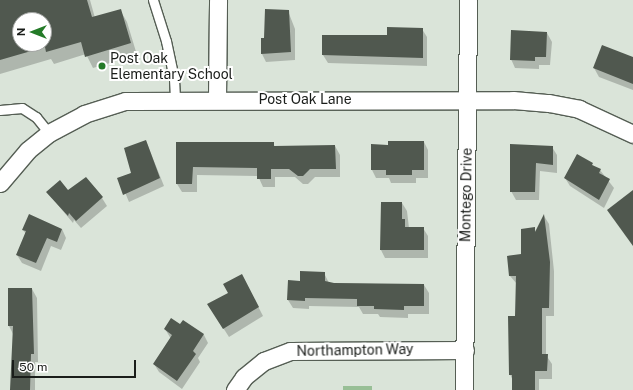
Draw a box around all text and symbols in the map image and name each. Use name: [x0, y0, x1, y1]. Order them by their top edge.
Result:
north arrow: [12, 12, 52, 52]
text: N: [15, 28, 27, 36]
place label: Post Oak Elementary School: [110, 50, 233, 82]
marker: Post Oak Elementary School: [97, 61, 107, 71]
street label: Post Oak Lane: [258, 91, 352, 107]
street label: Montego Drive: [457, 148, 475, 242]
street label: Northampton Way: [296, 341, 414, 359]
scale bar: [14, 352, 138, 378]
text: 50 m: [19, 360, 47, 374]

